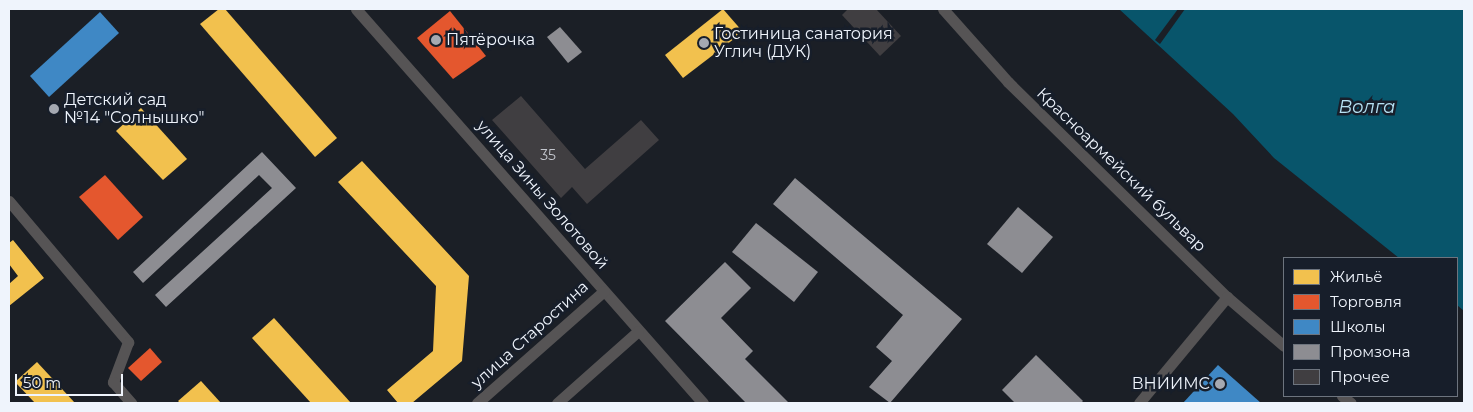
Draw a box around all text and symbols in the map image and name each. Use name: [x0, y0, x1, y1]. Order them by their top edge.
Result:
place label: Гостиница санатория Углич (ДУК): [714, 24, 893, 62]
place label: Пятёрочка: [446, 30, 535, 50]
marker: Пятёрочка: [430, 34, 442, 46]
marker: Гостиница санатория Углич (ДУК): [698, 37, 710, 49]
street label: Красноармейский бульвар: [1032, 84, 1210, 256]
place label: Детский сад №14 "Солнышко": [64, 90, 204, 128]
water label: Волга: [1339, 96, 1395, 118]
marker: Детский сад №14 "Солнышко": [48, 103, 60, 115]
street label: улица Зины Золотовой: [472, 117, 612, 273]
house number: 35: [540, 147, 556, 163]
legend: [1283, 257, 1458, 397]
text: Жильё: [1330, 267, 1383, 286]
street label: улица Старостина: [467, 277, 593, 393]
text: Торговля: [1330, 292, 1402, 311]
text: Школы: [1330, 317, 1386, 336]
text: Промзона: [1330, 342, 1410, 361]
scale bar: [18, 364, 125, 396]
text: Прочее: [1330, 367, 1390, 386]
text: 50 m: [23, 373, 61, 392]
place label: ВНИИМС: [1132, 374, 1210, 394]
marker: ВНИИМС: [1214, 378, 1226, 390]

